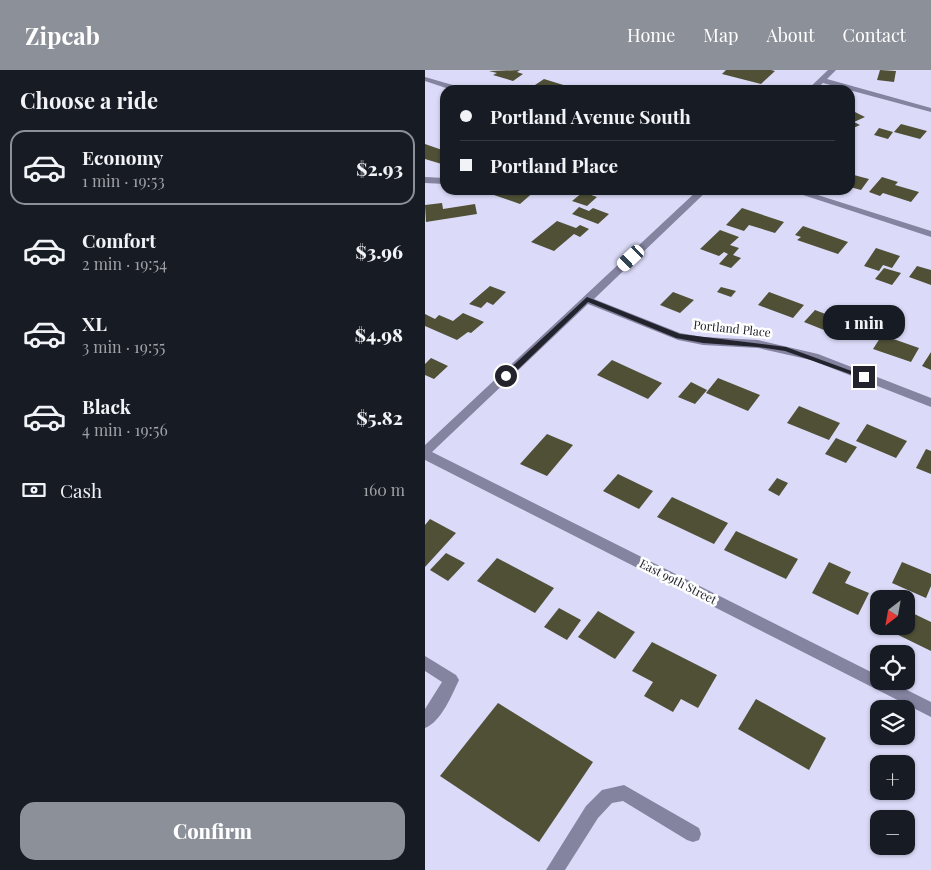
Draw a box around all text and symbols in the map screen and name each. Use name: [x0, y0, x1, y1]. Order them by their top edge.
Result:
text: Zipcab: [25, 19, 100, 51]
text: Home: [627, 23, 675, 47]
text: Map: [703, 23, 738, 47]
text: About: [766, 23, 815, 47]
text: Contact: [843, 23, 906, 47]
text: Choose a ride: [20, 85, 158, 115]
text: Portland Avenue South: [490, 103, 691, 129]
text: Economy: [82, 144, 163, 170]
icon: car: [22, 145, 67, 190]
text: Portland Place: [490, 152, 618, 178]
text: $2.93: [356, 155, 403, 181]
text: 1 min · 19:53: [82, 170, 165, 191]
text: Comfort: [82, 227, 156, 253]
icon: car: [22, 228, 67, 273]
text: $3.96: [356, 238, 403, 264]
car: [614, 242, 647, 274]
text: 2 min · 19:54: [82, 253, 167, 274]
callout: 1 min: [823, 304, 905, 340]
text: XL: [82, 310, 107, 336]
icon: car: [22, 311, 67, 356]
text: 1 min: [844, 312, 884, 333]
street label: Portland Place: [693, 316, 772, 340]
text: $4.98: [355, 321, 403, 347]
text: 3 min · 19:55: [82, 336, 165, 357]
route start: [495, 365, 517, 387]
route end: [853, 366, 875, 388]
text: Black: [82, 393, 131, 419]
icon: car: [22, 394, 67, 439]
text: $5.82: [356, 404, 403, 430]
text: 4 min · 19:56: [82, 419, 168, 440]
icon: cash: [20, 476, 48, 504]
text: Cash: [60, 477, 102, 503]
text: 160 m: [363, 479, 405, 500]
street label: East 99th Street: [637, 555, 720, 608]
north arrow: [870, 590, 915, 635]
map controls: [870, 590, 915, 855]
button: locate: [870, 645, 915, 690]
button: layers: [870, 700, 915, 745]
button: +: [870, 755, 915, 800]
button: Confirm: [20, 802, 405, 860]
button: −: [870, 810, 915, 855]

